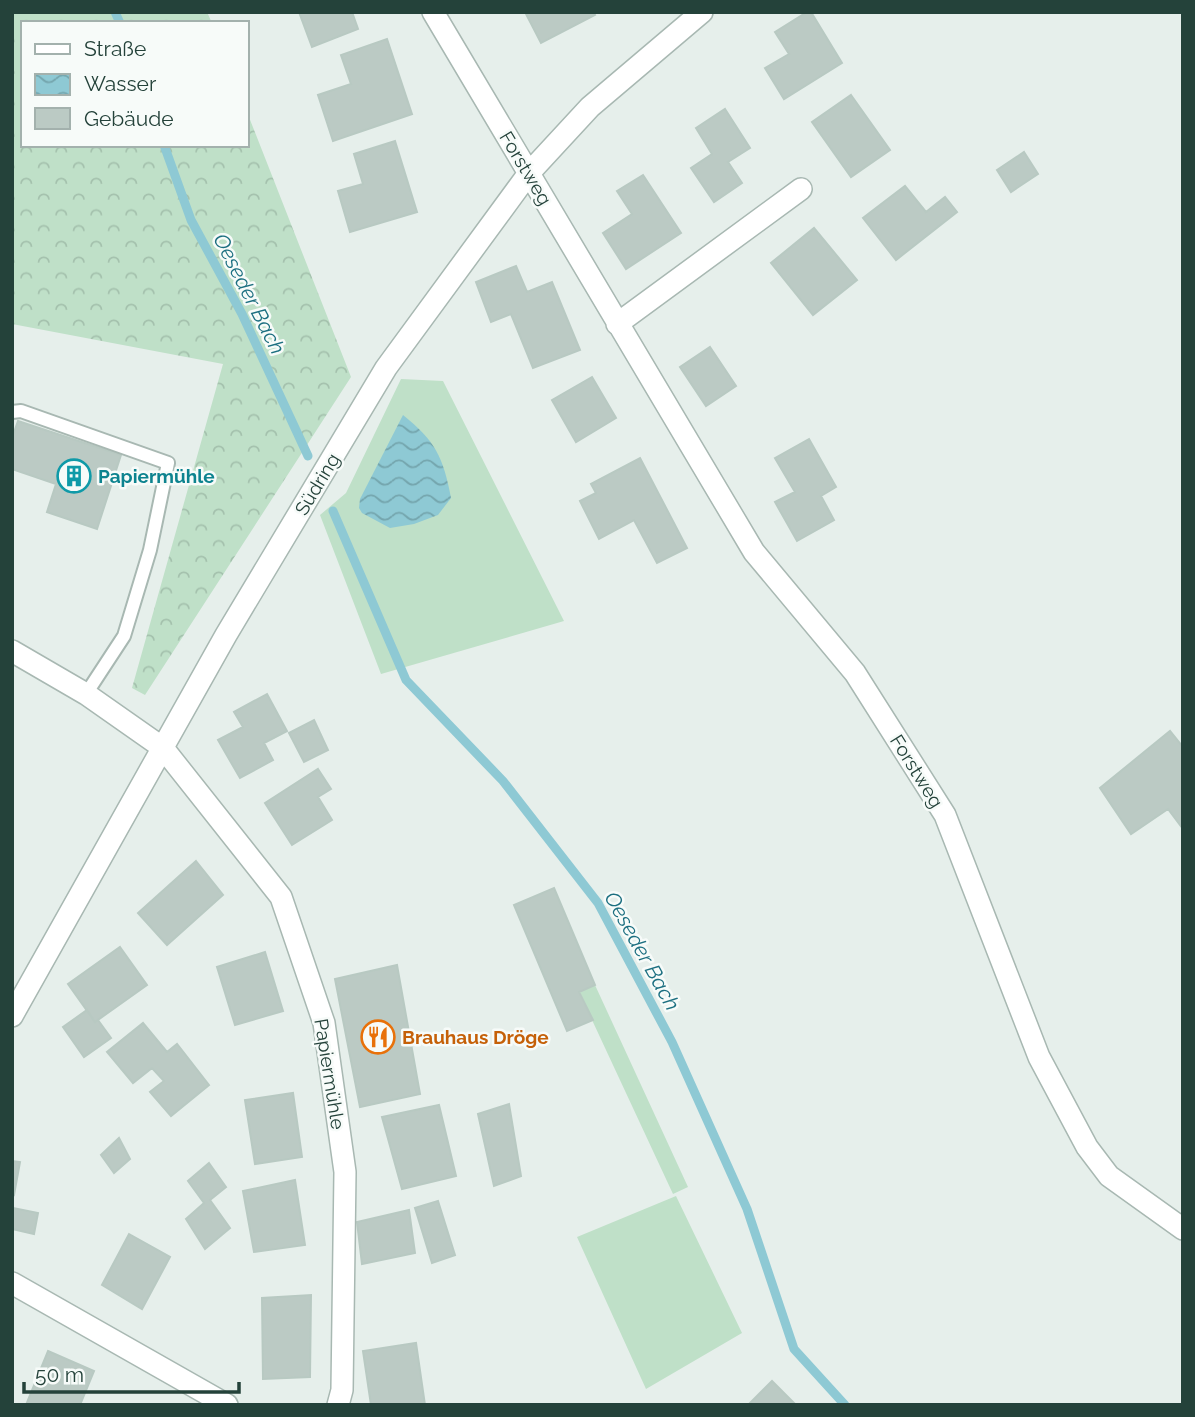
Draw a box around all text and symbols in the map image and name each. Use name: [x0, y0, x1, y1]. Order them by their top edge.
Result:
legend: [21, 21, 248, 147]
text: Straße: [84, 36, 146, 61]
text: Wasser: [84, 71, 157, 96]
text: Gebäude: [84, 106, 174, 131]
street label: Forstweg: [495, 127, 557, 209]
water label: Oeseder Bach: [208, 229, 291, 358]
street label: Südring: [290, 449, 344, 519]
building icon: Papiermühle: [55, 457, 93, 495]
place label: Papiermühle: [98, 465, 215, 487]
street label: Forstweg: [886, 730, 948, 812]
water label: Oeseder Bach: [599, 887, 685, 1015]
street label: Papiermühle: [310, 1017, 350, 1131]
restaurant icon: Brauhaus Dröge: [359, 1018, 397, 1056]
place label: Brauhaus Dröge: [402, 1026, 549, 1048]
scale bar: [24, 1350, 240, 1394]
text: 50 m: [35, 1362, 84, 1387]

